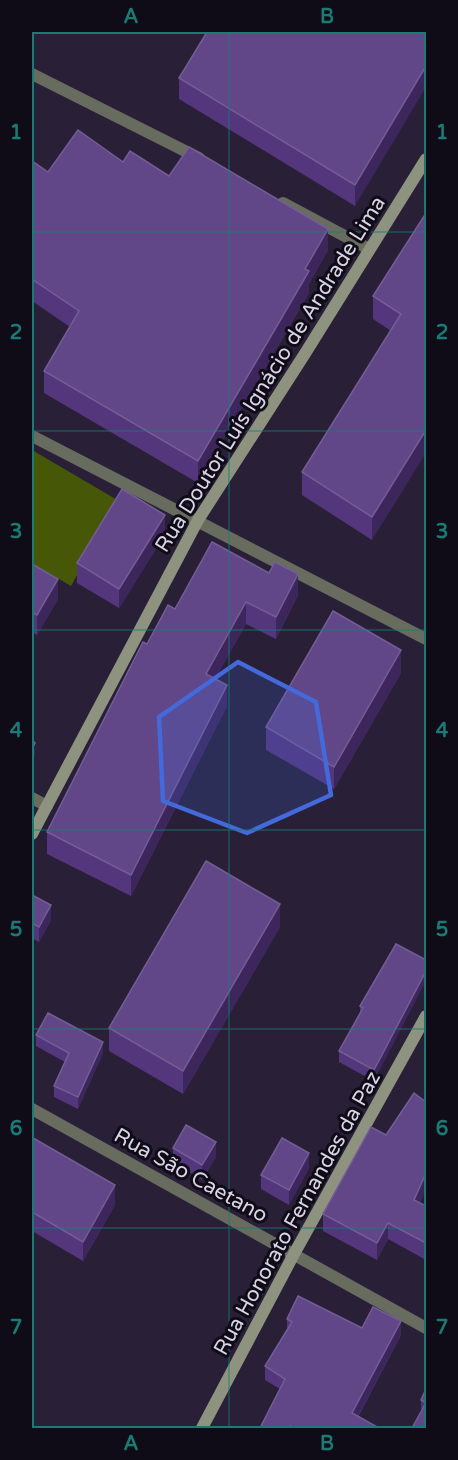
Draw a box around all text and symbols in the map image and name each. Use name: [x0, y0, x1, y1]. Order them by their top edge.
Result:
text: A: [124, 5, 139, 29]
text: B: [320, 5, 334, 29]
text: 1: [10, 121, 22, 145]
text: 1: [436, 121, 448, 145]
street label: Rua Doutor Luís Ignácio de Andrade Lima: [150, 192, 391, 557]
text: 2: [10, 321, 22, 345]
text: 2: [436, 321, 448, 345]
text: 3: [10, 520, 22, 544]
text: 3: [436, 520, 448, 544]
text: 4: [10, 719, 23, 743]
text: 4: [436, 719, 449, 743]
text: 5: [10, 918, 22, 942]
text: 5: [436, 918, 448, 942]
street label: Rua Honorato Fernandes da Paz: [209, 1067, 386, 1360]
text: 6: [10, 1117, 22, 1141]
text: 6: [436, 1117, 448, 1141]
street label: Rua São Caetano: [110, 1123, 272, 1228]
text: 7: [10, 1316, 22, 1340]
text: 7: [436, 1316, 448, 1340]
text: A: [124, 1432, 139, 1456]
text: B: [320, 1432, 334, 1456]

